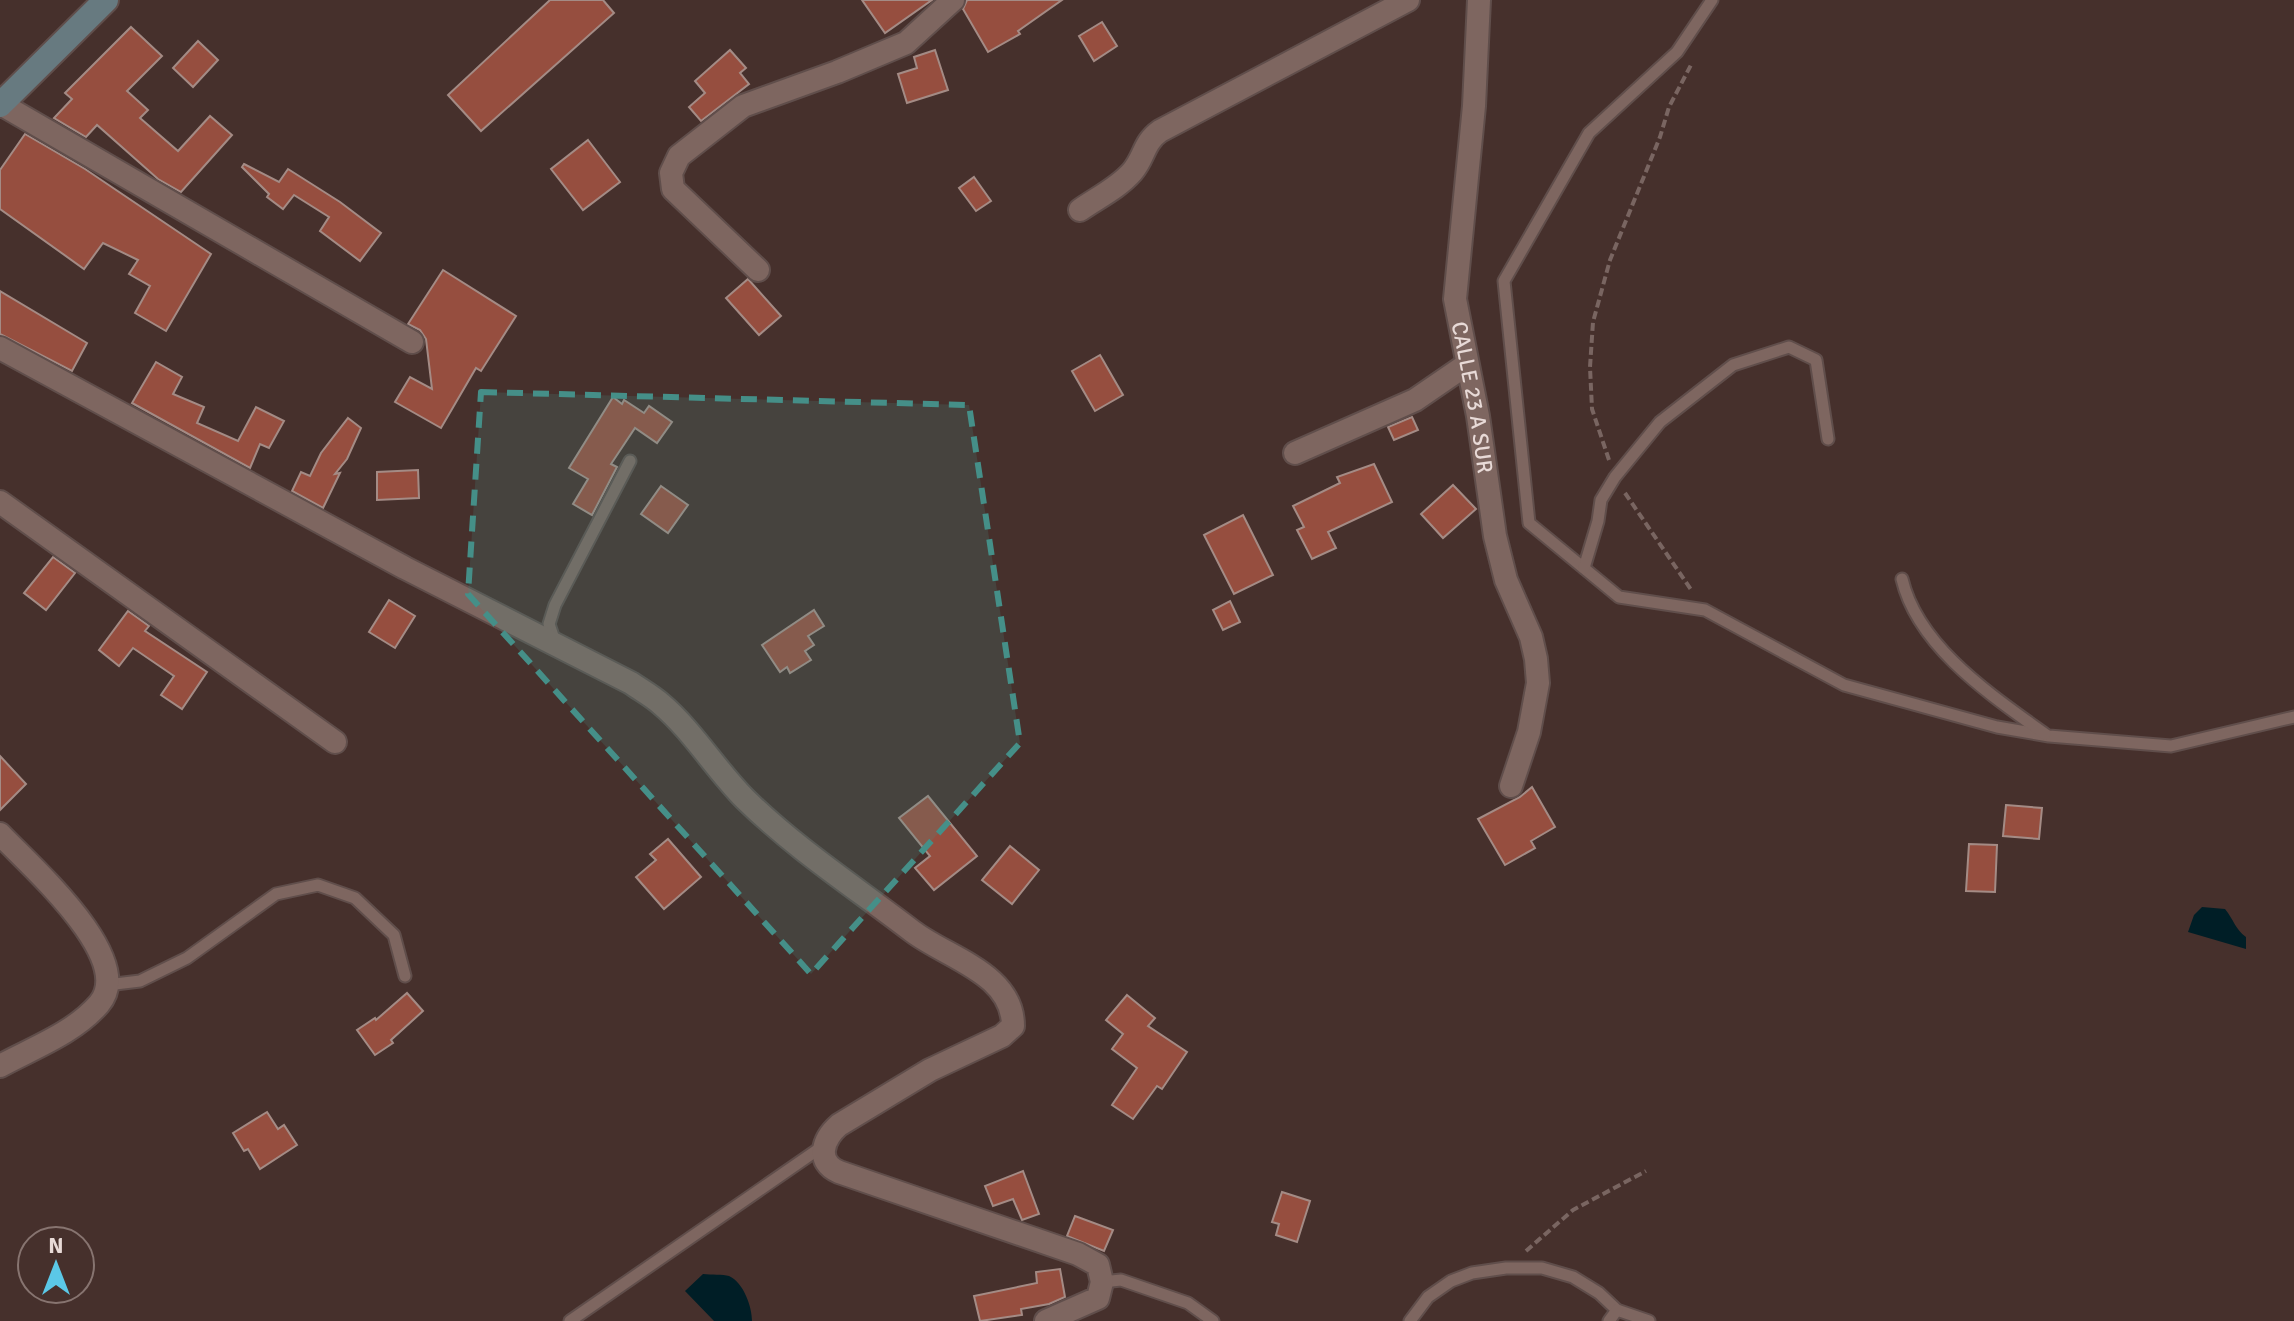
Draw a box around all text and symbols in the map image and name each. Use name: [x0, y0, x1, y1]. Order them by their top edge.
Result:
street label: CALLE 23 A SUR: [1446, 319, 1499, 475]
north arrow: [16, 1225, 96, 1305]
text: N: [48, 1232, 64, 1259]

